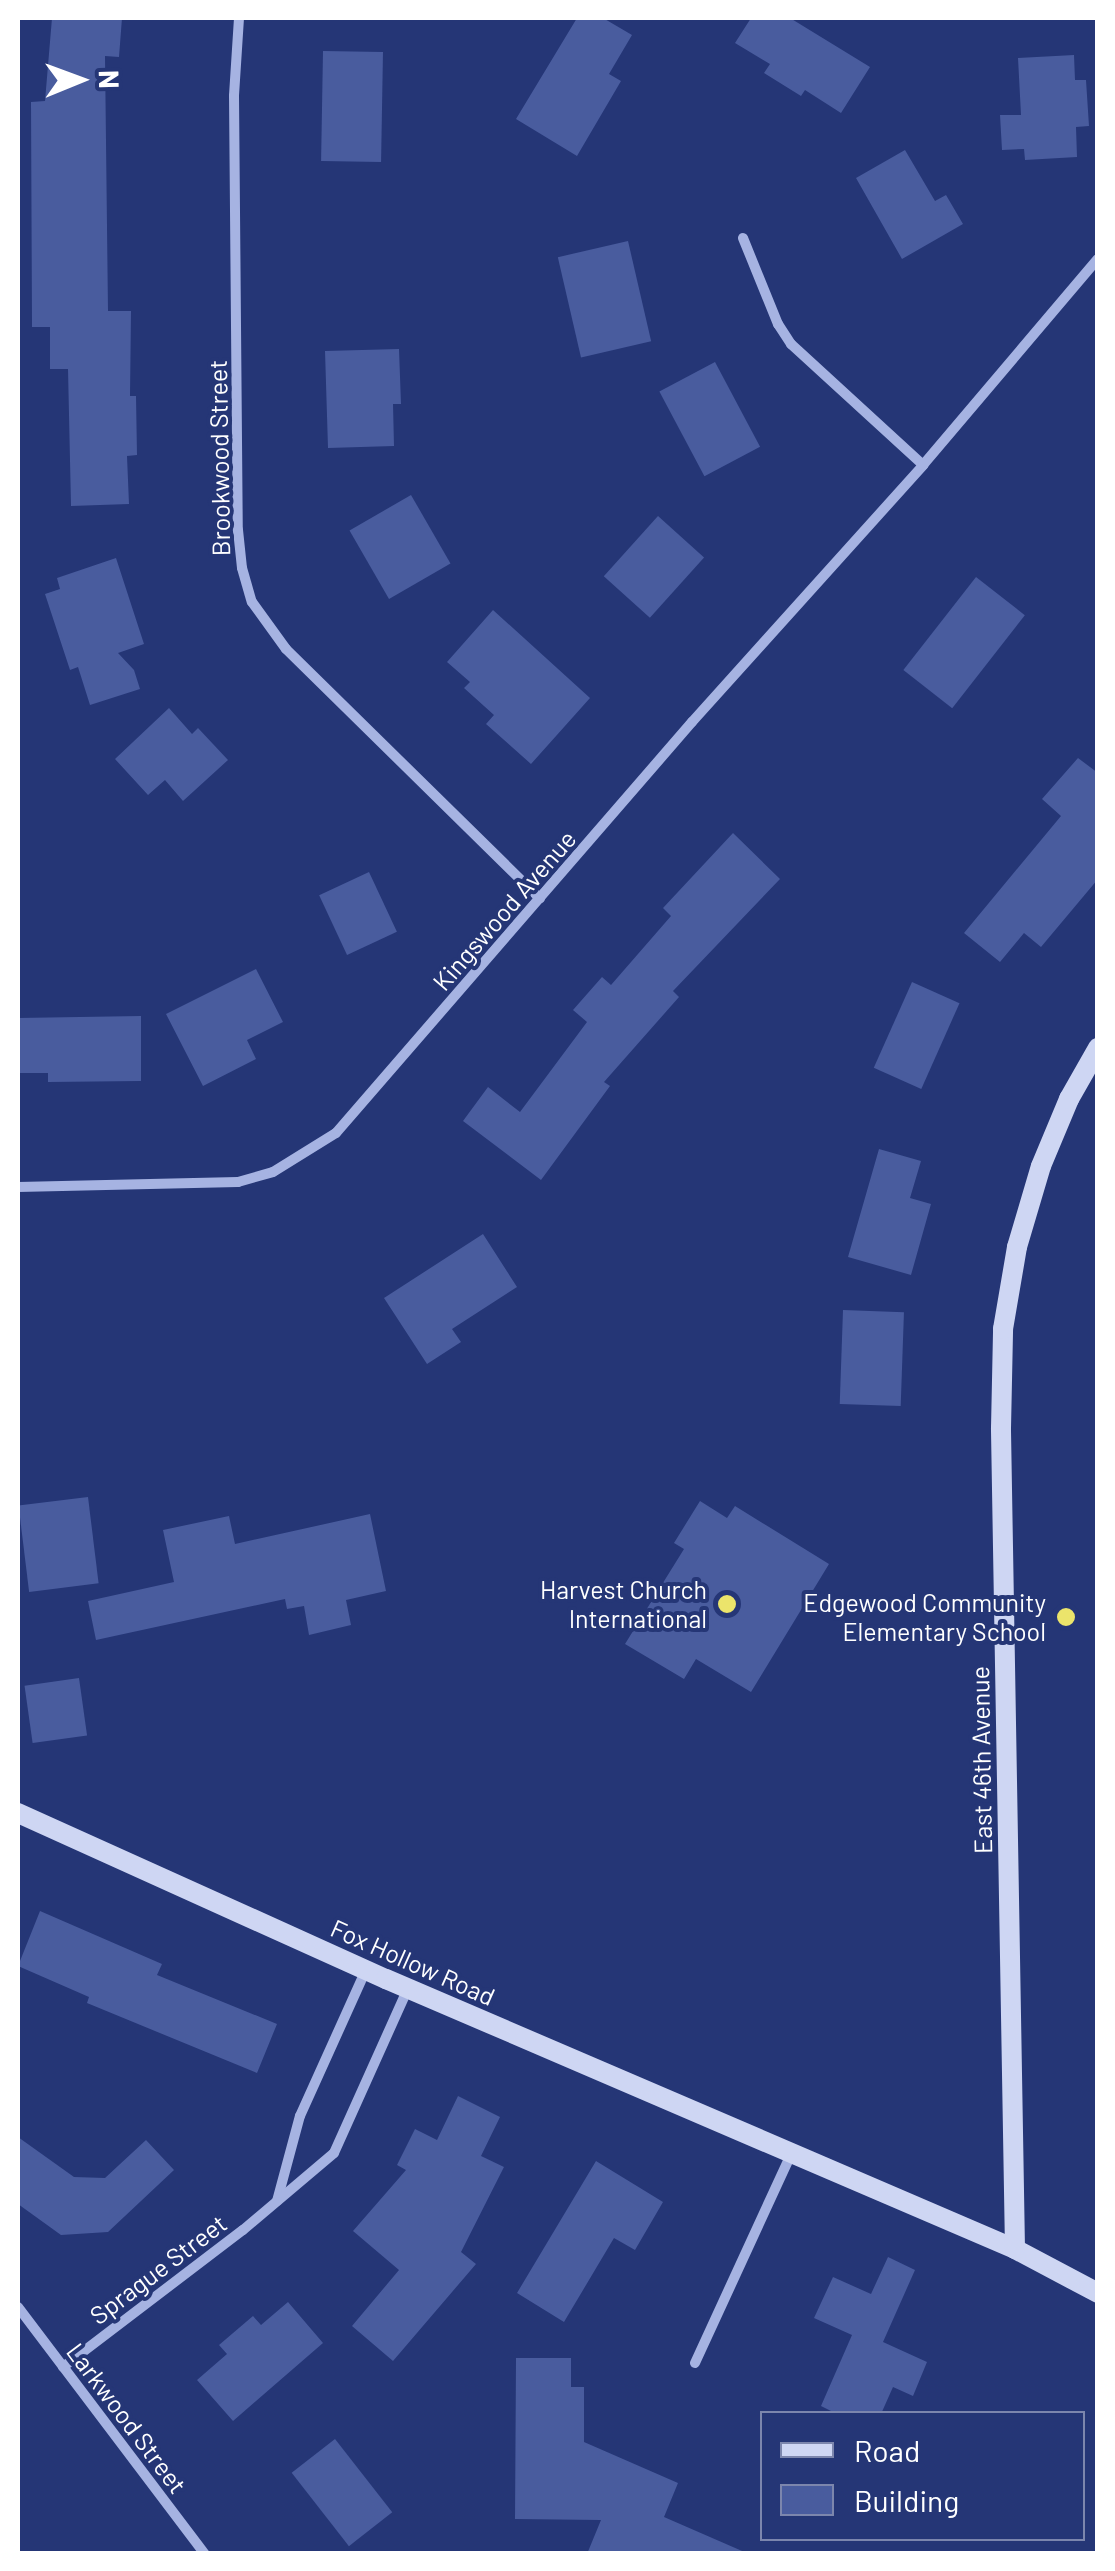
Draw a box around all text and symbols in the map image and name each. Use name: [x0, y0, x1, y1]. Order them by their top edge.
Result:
north arrow: [30, 30, 130, 130]
text: N: [93, 70, 127, 89]
street label: Brookwood Street: [202, 360, 236, 556]
street label: Kingswood Avenue: [426, 824, 582, 996]
place label: Harvest Church International: [540, 1575, 707, 1634]
place label: Edgewood Community Elementary School: [803, 1588, 1046, 1647]
marker: Harvest Church International: [716, 1593, 738, 1615]
marker: Edgewood Community Elementary School: [1055, 1606, 1077, 1628]
street label: East 46th Avenue: [964, 1666, 998, 1854]
street label: Fox Hollow Road: [326, 1912, 500, 2012]
street label: Sprague Street: [84, 2208, 232, 2330]
street label: Larkwood Street: [61, 2337, 193, 2499]
legend: [760, 2411, 1085, 2541]
text: Road: [854, 2432, 920, 2468]
text: Building: [854, 2482, 959, 2518]

